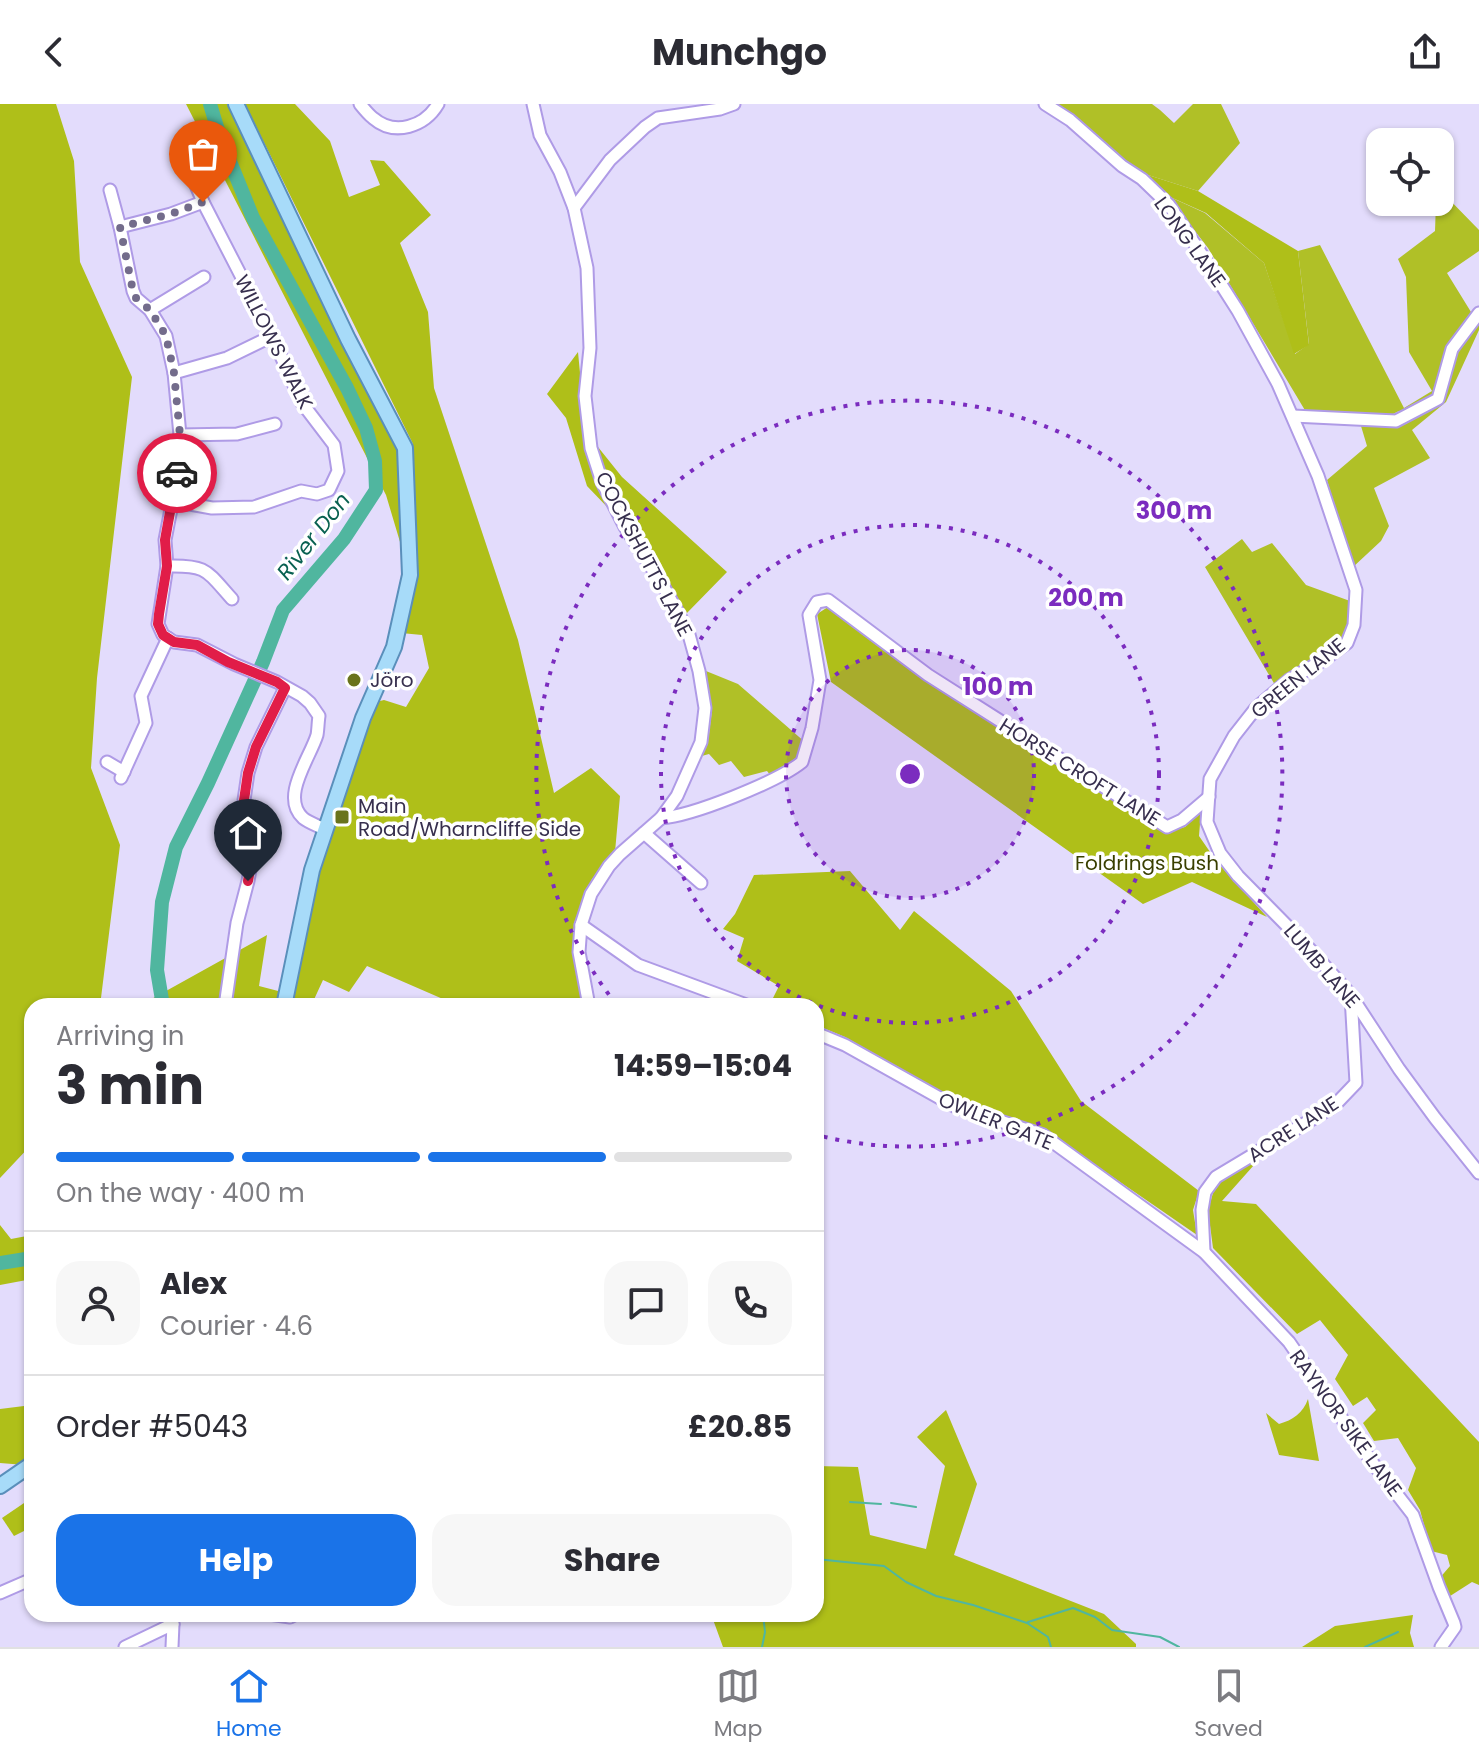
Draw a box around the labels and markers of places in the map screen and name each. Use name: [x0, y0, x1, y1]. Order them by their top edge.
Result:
pin: [169, 120, 237, 202]
place label: Jöro: [370, 666, 414, 694]
marker: Jöro: [345, 671, 363, 689]
centre of rings: [896, 760, 924, 788]
place label: Main Road/Wharncliffe Side: [358, 792, 581, 843]
pin: [214, 799, 282, 881]
marker: Main Road/Wharncliffe Side: [333, 808, 351, 826]

